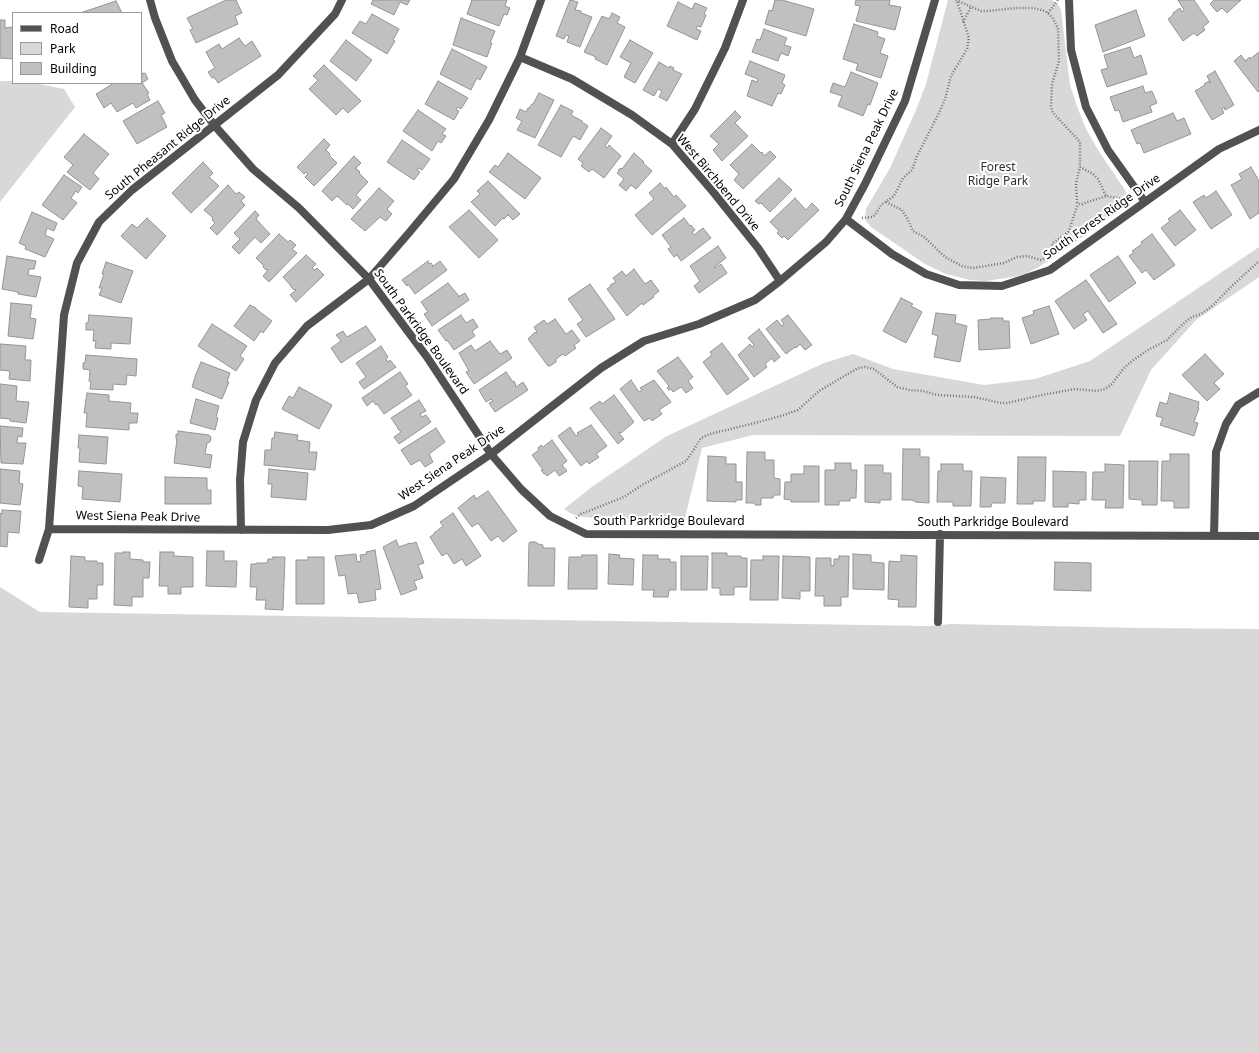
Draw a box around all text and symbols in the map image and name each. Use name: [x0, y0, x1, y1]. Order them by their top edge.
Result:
legend: [12, 12, 142, 84]
text: Road: [50, 20, 79, 37]
text: Park: [50, 40, 75, 57]
text: Building: [50, 60, 97, 77]
street label: South Siena Peak Drive: [832, 87, 902, 209]
street label: South Pheasant Ridge Drive: [103, 93, 233, 203]
street label: West Birchbend Drive: [673, 132, 763, 234]
park label: Forest Ridge Park: [968, 161, 1028, 189]
street label: South Forest Ridge Drive: [1041, 171, 1163, 263]
street label: South Parkridge Boulevard: [371, 267, 471, 397]
street label: West Siena Peak Drive: [396, 422, 508, 504]
street label: West Siena Peak Drive: [76, 509, 200, 525]
street label: South Parkridge Boulevard: [593, 515, 745, 529]
street label: South Parkridge Boulevard: [917, 516, 1069, 530]

